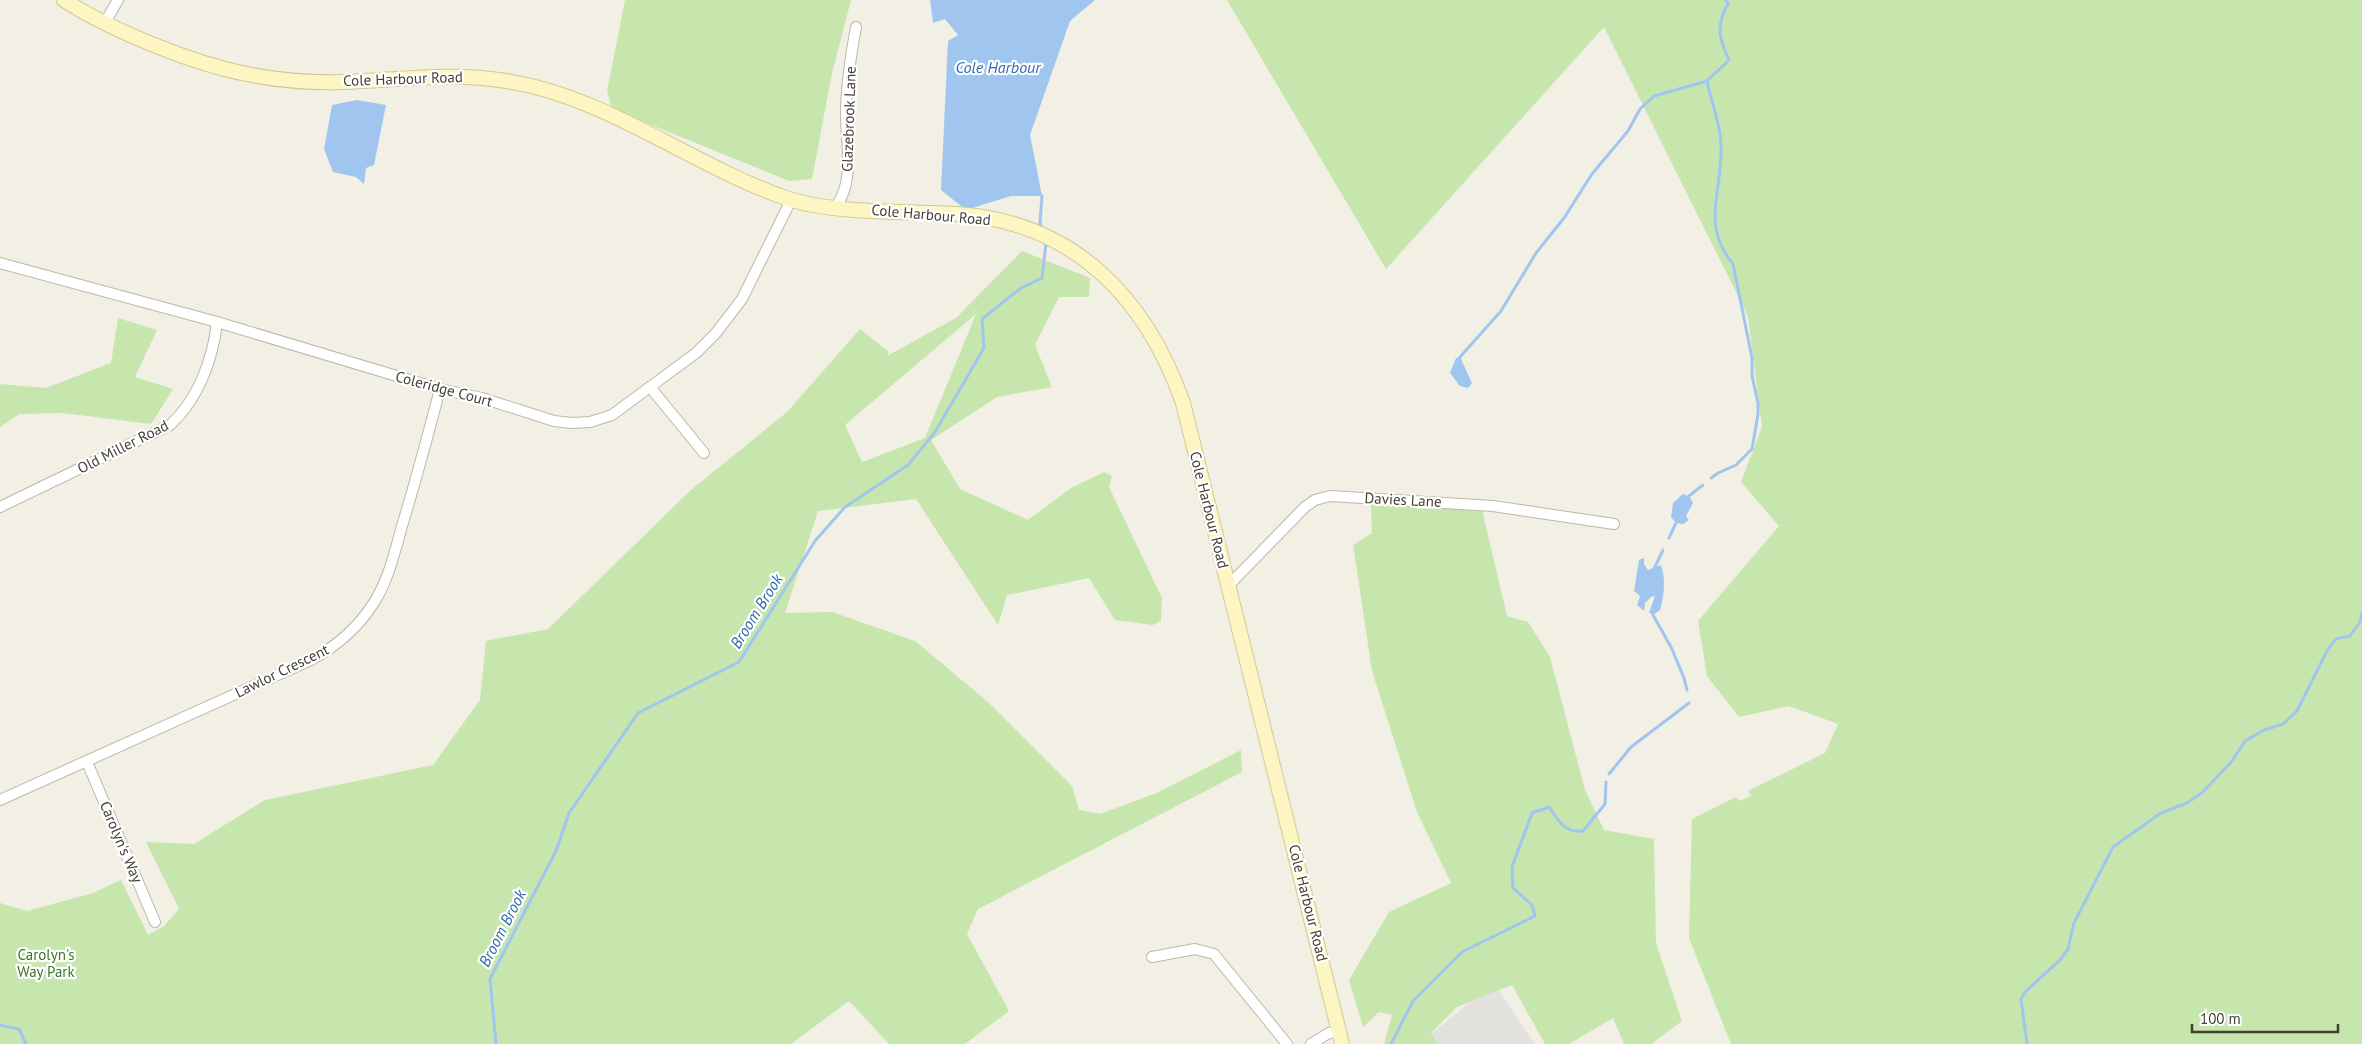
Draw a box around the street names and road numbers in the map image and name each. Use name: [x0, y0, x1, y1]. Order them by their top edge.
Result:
street label: Glazebrook Lane: [837, 66, 860, 172]
street label: Cole Harbour Road: [343, 67, 463, 90]
street label: Cole Harbour Road: [871, 200, 992, 229]
street label: Coleridge Court: [393, 366, 495, 411]
street label: Old Miller Road: [74, 415, 172, 478]
street label: Cole Harbour Road: [1186, 449, 1233, 570]
street label: Davies Lane: [1364, 488, 1442, 511]
street label: Lawlor Crescent: [232, 640, 332, 701]
street label: Carolyn's Way: [96, 798, 147, 886]
street label: Cole Harbour Road: [1285, 842, 1332, 963]

